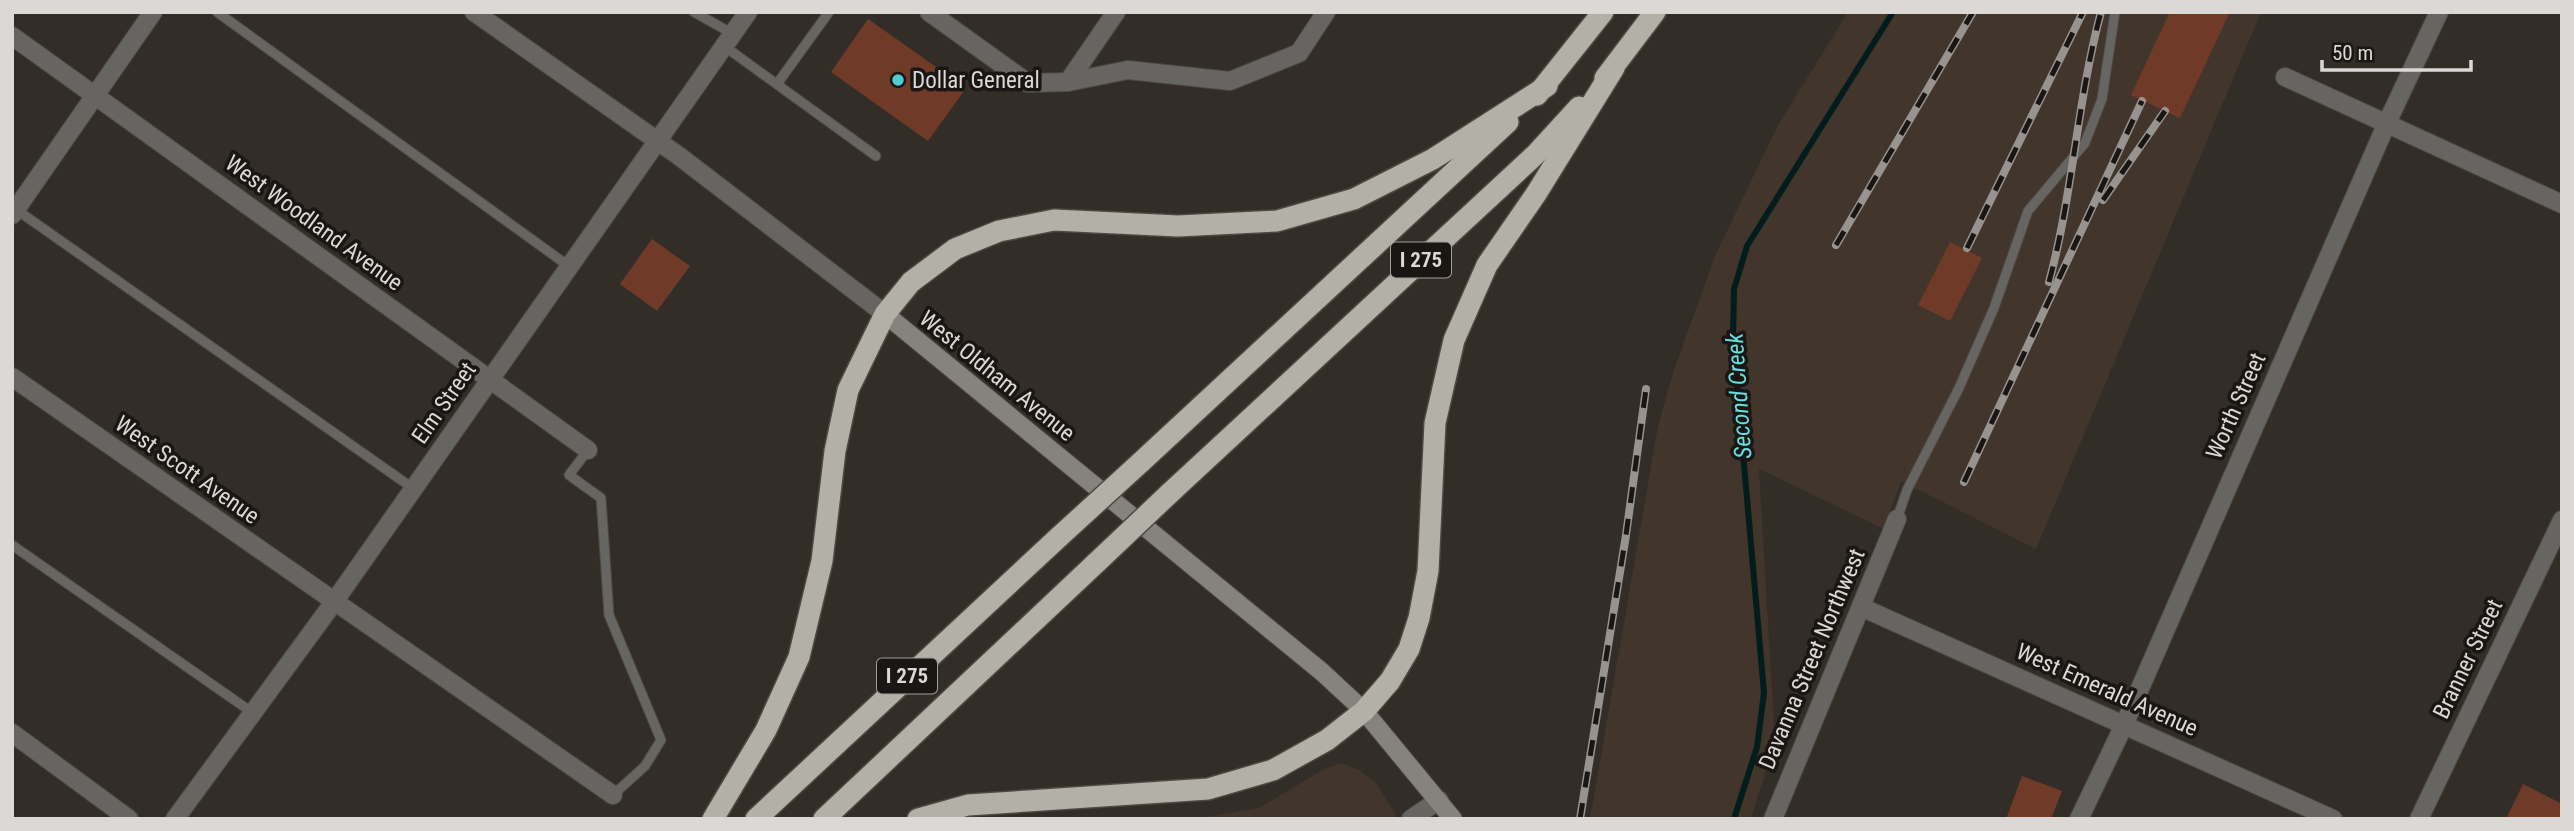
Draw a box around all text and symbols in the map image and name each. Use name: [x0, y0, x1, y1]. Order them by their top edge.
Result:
scale bar: [2322, 28, 2471, 72]
text: 50 m: [2332, 41, 2373, 65]
place label: Dollar General: [912, 67, 1040, 94]
marker: Dollar General: [890, 72, 906, 88]
street label: West Woodland Avenue: [220, 150, 408, 296]
road number: I 275: [1391, 243, 1451, 278]
street label: West Oldham Avenue: [914, 305, 1080, 447]
water label: Second Creek: [1721, 332, 1757, 460]
street label: Worth Street: [2201, 349, 2271, 463]
street label: Elm Street: [406, 357, 482, 449]
street label: West Scott Avenue: [110, 410, 264, 530]
street label: Davanna Street Northwest: [1753, 545, 1871, 773]
street label: Branner Street: [2428, 595, 2508, 723]
street label: West Emerald Avenue: [2012, 638, 2202, 742]
road number: I 275: [877, 658, 937, 694]

